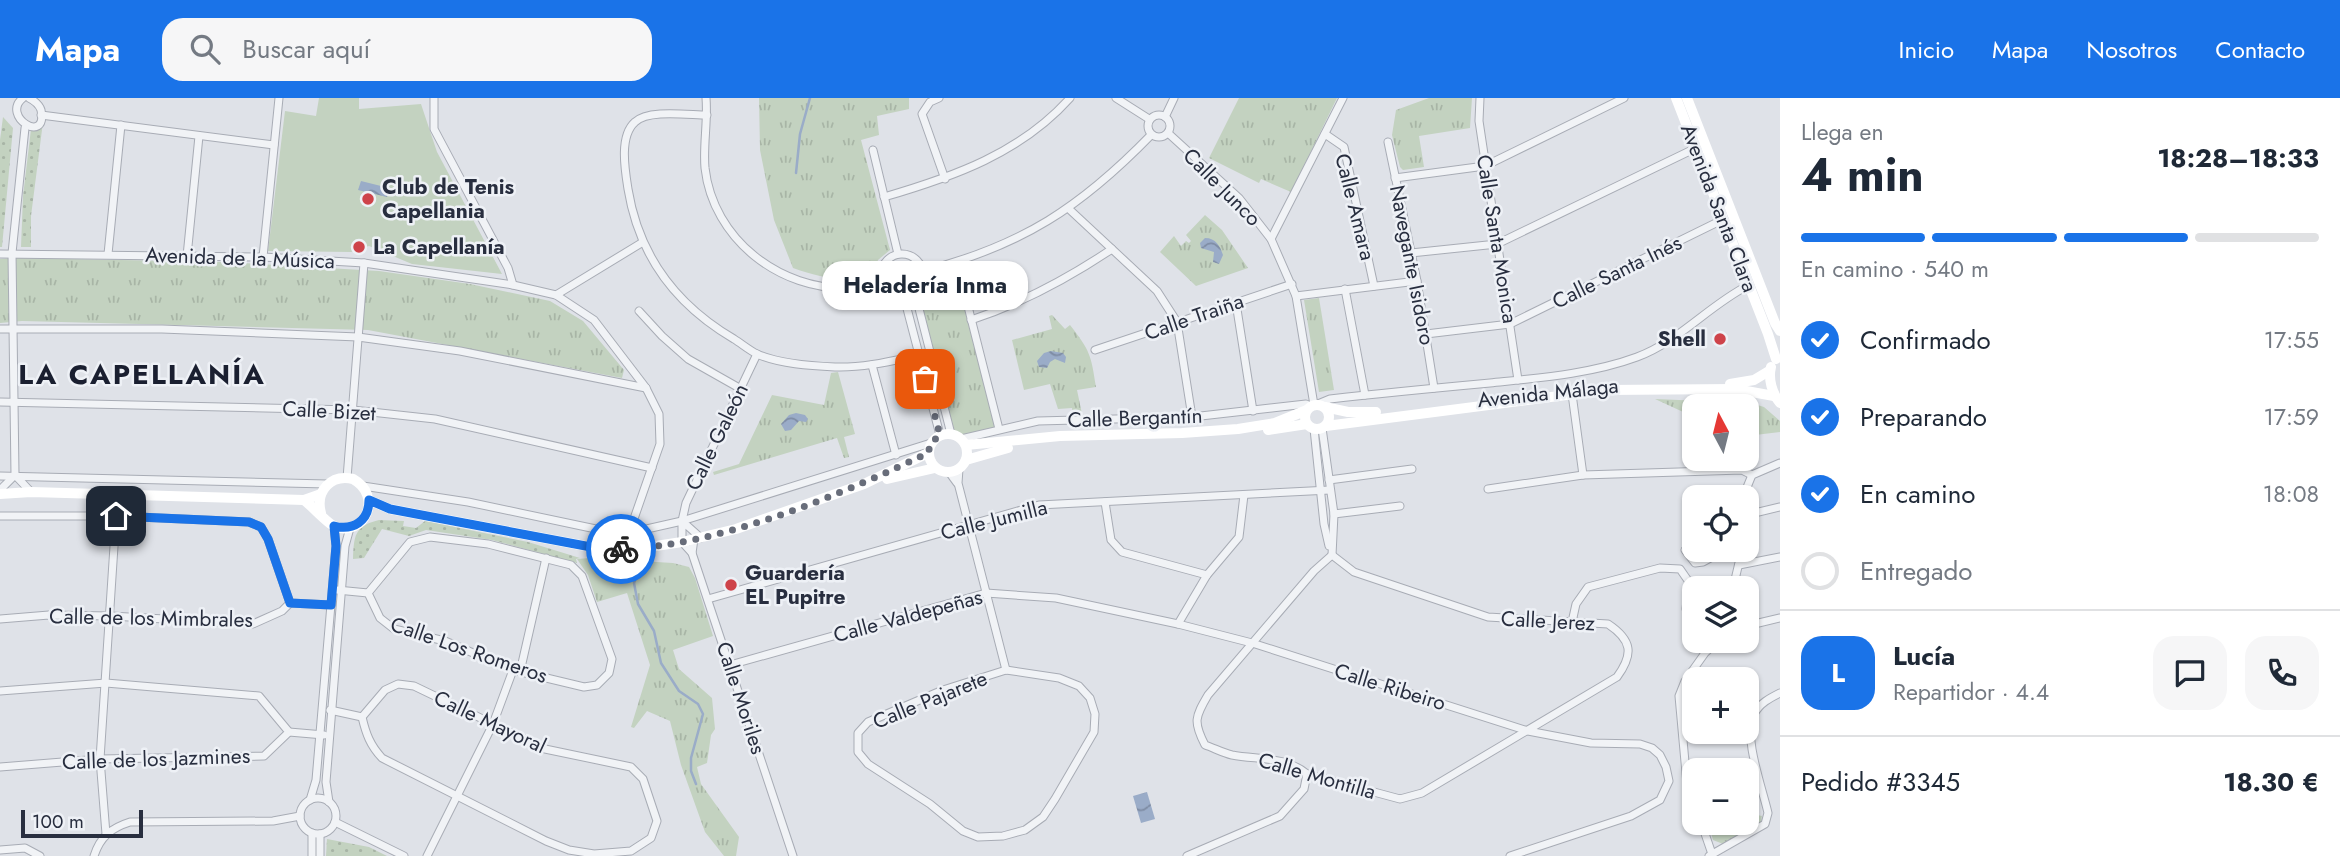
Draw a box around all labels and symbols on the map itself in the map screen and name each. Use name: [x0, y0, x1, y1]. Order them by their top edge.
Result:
street label: Avenida Santa Clara: [1673, 119, 1765, 297]
street label: Calle Junco: [1176, 141, 1268, 233]
street label: Calle Amara: [1327, 151, 1383, 263]
street label: Calle Santa Monica: [1469, 152, 1525, 326]
place label: Club de Tenis Capellania: [382, 172, 515, 226]
street label: Navegante Isidoro: [1382, 183, 1442, 347]
marker: Club de Tenis Capellania: [360, 191, 376, 207]
street label: Calle Santa Inés: [1547, 228, 1687, 316]
place label: La Capellanía: [373, 232, 505, 262]
marker: La Capellanía: [351, 239, 367, 255]
street label: Avenida de la Música: [145, 240, 335, 276]
callout: Heladería Inma: [822, 260, 1028, 309]
street label: Calle Traiña: [1140, 286, 1248, 348]
place label: Shell: [1658, 324, 1706, 354]
marker: Shell: [1712, 331, 1728, 347]
pin: [895, 349, 955, 409]
district label: LA CAPELLANÍA: [18, 354, 266, 395]
street label: Avenida Málaga: [1476, 371, 1620, 415]
street label: Calle Galeón: [678, 378, 756, 496]
street label: Calle Bizet: [281, 394, 377, 428]
north arrow: [1682, 394, 1759, 471]
street label: Calle Bergantín: [1067, 401, 1203, 435]
pin: [86, 486, 146, 546]
street label: Calle Jumilla: [938, 492, 1050, 548]
courier: [586, 514, 656, 584]
place label: Guardería EL Pupitre: [745, 558, 846, 612]
marker: Guardería EL Pupitre: [723, 577, 739, 593]
street label: Calle Valdepeñas: [830, 582, 986, 650]
street label: Calle de los Mimbrales: [49, 601, 253, 635]
street label: Calle Jerez: [1500, 604, 1596, 638]
street label: Calle Los Romeros: [386, 609, 552, 691]
street label: Calle Moriles: [709, 638, 773, 758]
street label: Calle Ribeiro: [1331, 656, 1449, 718]
street label: Calle Pajarete: [868, 663, 992, 737]
street label: Calle Mayoral: [429, 683, 551, 761]
street label: Calle de los Jazmines: [61, 741, 251, 777]
street label: Calle Montilla: [1255, 745, 1379, 807]
scale bar: [21, 807, 144, 839]

